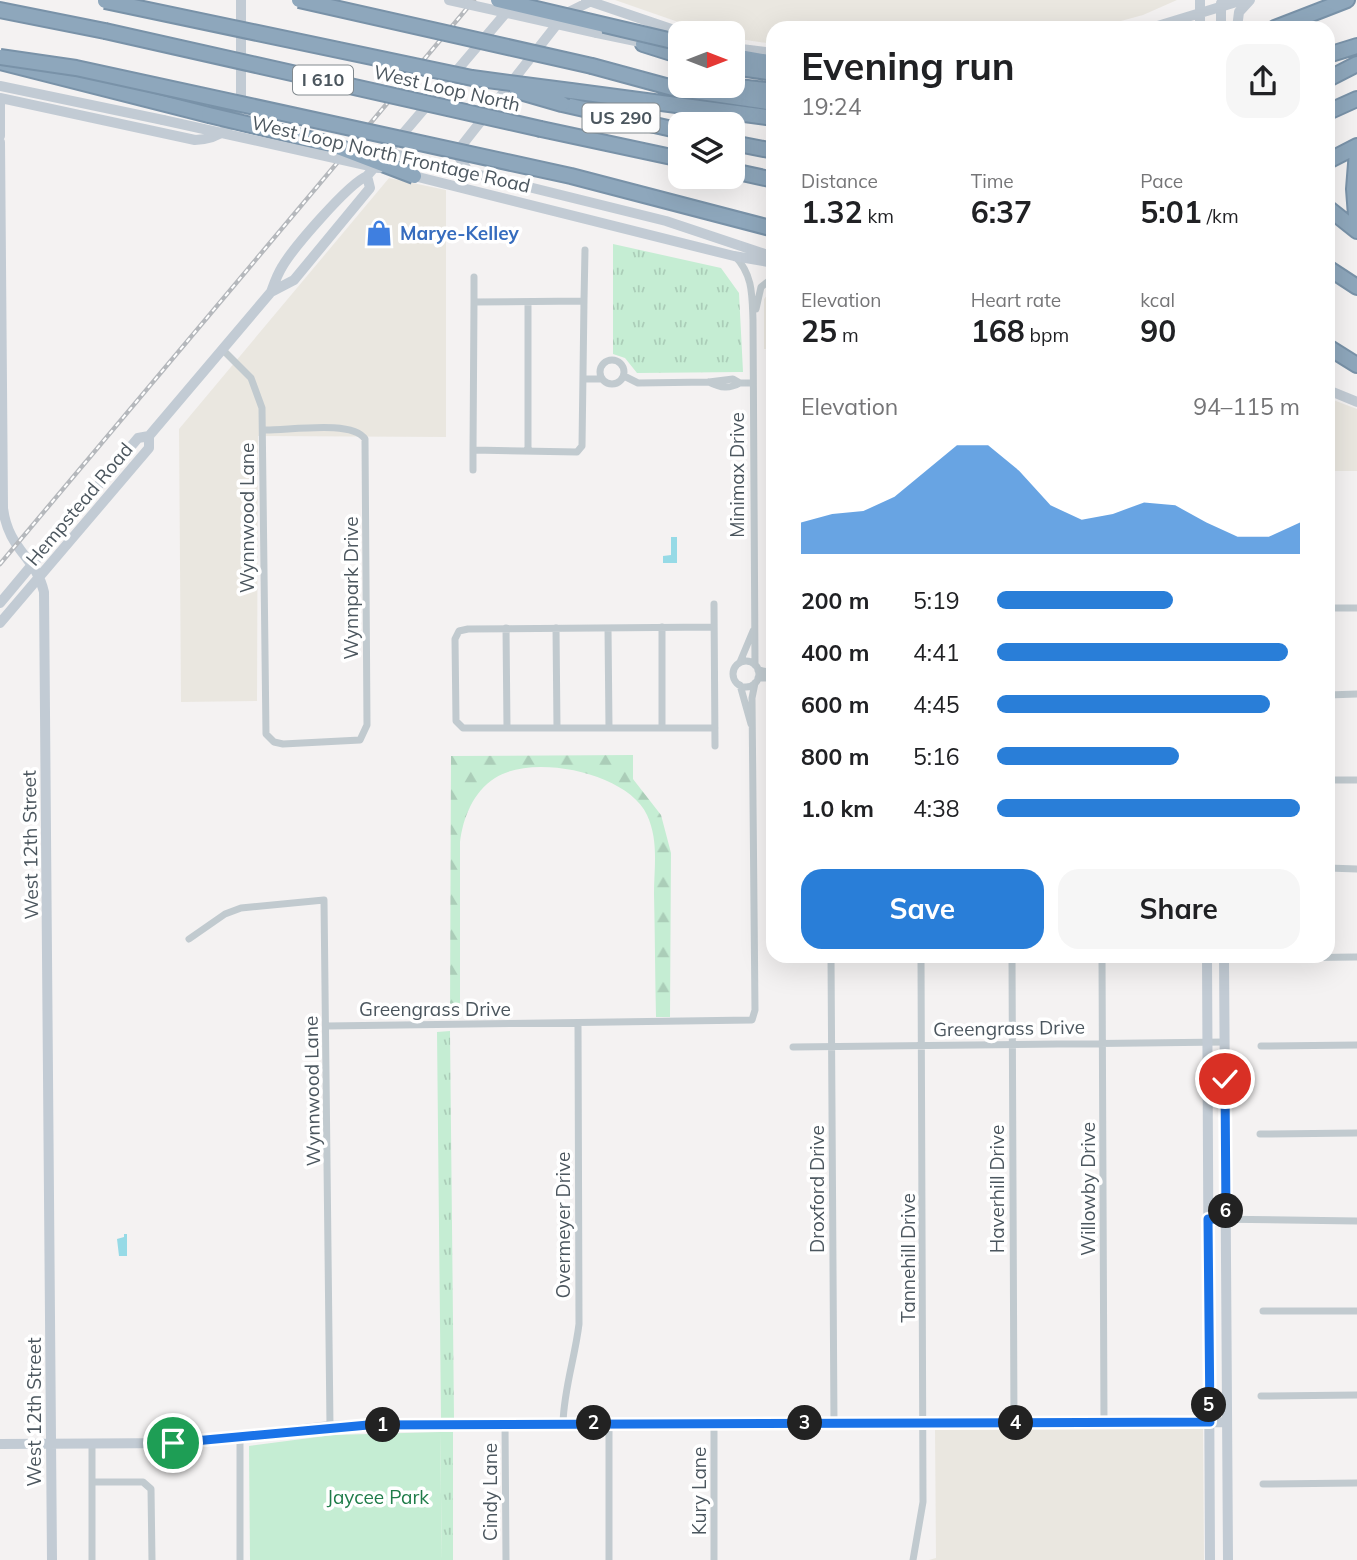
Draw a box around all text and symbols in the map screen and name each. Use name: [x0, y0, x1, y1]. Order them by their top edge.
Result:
north arrow: [668, 21, 746, 98]
map controls: [668, 21, 745, 189]
text: Evening run: [801, 42, 1015, 90]
button: share: [1226, 44, 1300, 118]
street label: West Loop North: [371, 59, 523, 117]
road number: I 610: [293, 66, 353, 94]
text: 19:24: [801, 92, 861, 121]
road number: US 290: [582, 104, 660, 132]
street label: West Loop North Frontage Road: [249, 110, 533, 198]
button: layers: [668, 112, 745, 189]
text: Distance: [801, 169, 878, 193]
text: Time: [971, 169, 1014, 193]
text: Pace: [1140, 169, 1183, 193]
text: 1.32: [801, 193, 862, 231]
text: 6:37: [971, 193, 1032, 231]
text: 5:01: [1140, 193, 1202, 231]
text: km: [862, 204, 894, 228]
text: /km: [1202, 204, 1239, 228]
shop icon: Marye-Kelley: [364, 218, 394, 248]
place label: Marye-Kelley: [400, 221, 519, 245]
text: Elevation: [801, 288, 881, 312]
text: Heart rate: [971, 288, 1061, 312]
text: kcal: [1140, 288, 1175, 312]
text: 25: [801, 312, 837, 350]
text: 168: [971, 312, 1025, 350]
text: 90: [1140, 312, 1176, 350]
text: m: [837, 323, 859, 347]
text: bpm: [1025, 323, 1069, 347]
text: Elevation: [801, 392, 898, 421]
text: 94–115 m: [1193, 392, 1300, 421]
street label: Minimax Drive: [725, 412, 749, 538]
street label: Hempstead Road: [20, 437, 138, 571]
street label: Wynnwood Lane: [235, 443, 259, 593]
street label: Wynnpark Drive: [339, 516, 363, 660]
text: 200 m: [801, 586, 869, 615]
text: 5:19: [913, 586, 960, 615]
text: 400 m: [801, 638, 869, 667]
text: 4:41: [913, 638, 960, 667]
text: 600 m: [801, 690, 869, 719]
text: 4:45: [913, 690, 960, 719]
text: 800 m: [801, 742, 869, 771]
text: 5:16: [913, 742, 960, 771]
street label: West 12th Street: [17, 770, 43, 920]
text: 1.0 km: [801, 794, 874, 823]
text: 4:38: [913, 794, 960, 823]
button: Save: [801, 869, 1044, 949]
button: Share: [1058, 869, 1300, 949]
street label: Greengrass Drive: [359, 997, 511, 1021]
street label: Greengrass Drive: [933, 1015, 1085, 1041]
street label: Wynnwood Lane: [299, 1016, 325, 1166]
pin: [1195, 1049, 1255, 1109]
icon: check: [1206, 1060, 1244, 1098]
street label: Willowby Drive: [1076, 1122, 1100, 1256]
street label: Droxford Drive: [805, 1125, 829, 1253]
street label: Haverhill Drive: [985, 1125, 1009, 1253]
street label: Overmeyer Drive: [551, 1152, 575, 1298]
street label: Tannehill Drive: [896, 1193, 920, 1323]
pin: 6: [1208, 1194, 1244, 1228]
text: 6: [1220, 1198, 1231, 1222]
street label: West 12th Street: [22, 1337, 46, 1487]
pin: 5: [1192, 1388, 1226, 1422]
text: 5: [1203, 1392, 1214, 1416]
pin: 2: [576, 1406, 612, 1440]
pin: 3: [788, 1406, 822, 1440]
pin: 4: [998, 1406, 1034, 1440]
pin: 1: [366, 1408, 400, 1442]
text: 2: [588, 1410, 599, 1434]
text: 3: [799, 1410, 810, 1434]
text: 4: [1010, 1410, 1021, 1434]
text: 1: [377, 1412, 388, 1436]
pin: [143, 1413, 203, 1473]
icon: arrive: [154, 1424, 192, 1462]
street label: Cindy Lane: [478, 1443, 502, 1541]
street label: Kury Lane: [687, 1447, 711, 1535]
park label: Jaycee Park: [327, 1485, 429, 1509]

